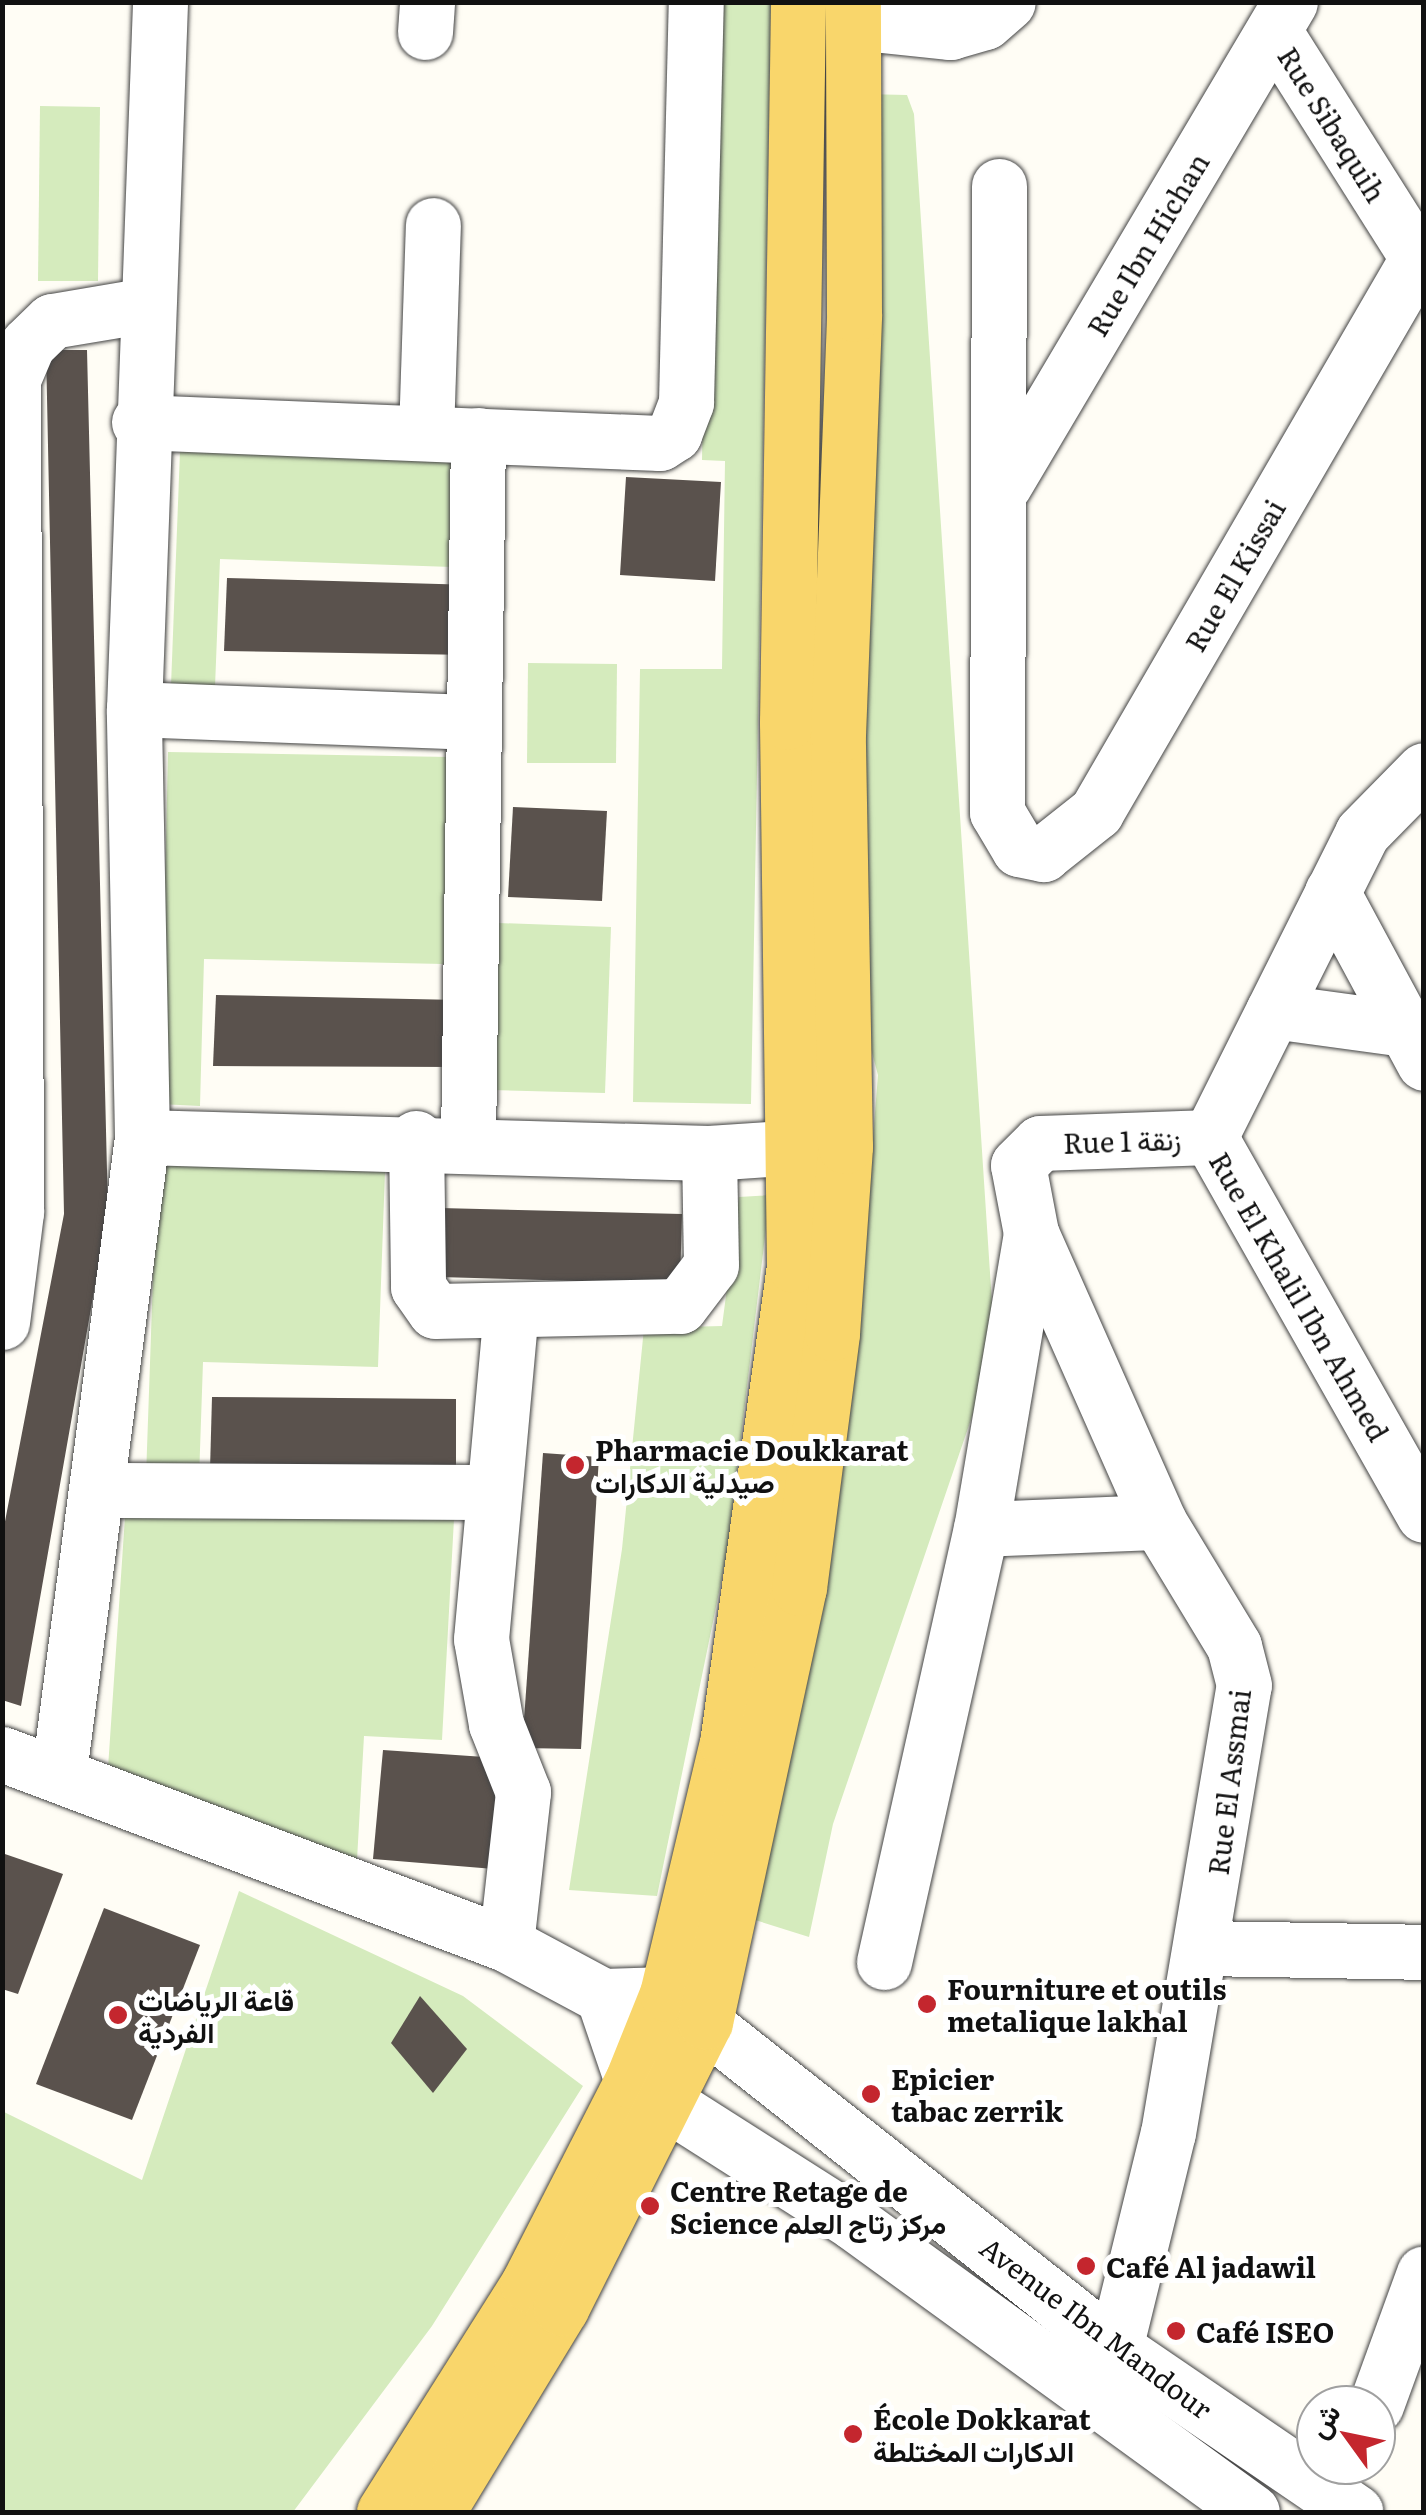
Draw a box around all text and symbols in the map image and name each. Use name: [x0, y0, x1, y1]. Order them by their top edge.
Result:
street label: Rue Sibaquih: [1272, 40, 1394, 208]
street label: Rue Ibn Hichan: [1079, 146, 1215, 342]
street label: Rue El Kissai: [1177, 493, 1291, 657]
street label: Rue 1 زنقة: [1062, 1121, 1182, 1159]
street label: Rue El Khalil Ibn Ahmed: [1203, 1146, 1397, 1446]
place label: Pharmacie Doukkarat صيدلية الدكارات: [595, 1432, 908, 1498]
marker: Pharmacie Doukkarat صيدلية الدكارات: [564, 1454, 586, 1476]
street label: Rue El Assmai: [1200, 1687, 1256, 1877]
place label: Fourniture et outils metalique lakhal: [947, 1971, 1226, 2037]
place label: قاعة الرياضات الفردية: [138, 1982, 294, 2048]
marker: Fourniture et outils metalique lakhal: [916, 1993, 938, 2015]
marker: قاعة الرياضات الفردية: [107, 2004, 129, 2026]
place label: Epicier tabac zerrik: [891, 2061, 1063, 2127]
marker: Epicier tabac zerrik: [860, 2083, 882, 2105]
place label: Centre Retage de Science مركز رتاج العلم: [670, 2173, 946, 2239]
marker: Centre Retage de Science مركز رتاج العلم: [639, 2195, 661, 2217]
street label: Avenue Ibn Mandour: [975, 2229, 1219, 2425]
place label: Café Al jadawil: [1106, 2249, 1316, 2283]
marker: Café Al jadawil: [1075, 2255, 1097, 2277]
place label: Café ISEO: [1196, 2314, 1334, 2348]
marker: Café ISEO: [1165, 2320, 1187, 2342]
north arrow: [1296, 2385, 1396, 2485]
text: ش: [1296, 2394, 1349, 2445]
place label: École Dokkarat الدكارات المختلطة: [873, 2401, 1091, 2467]
marker: École Dokkarat الدكارات المختلطة: [842, 2423, 864, 2445]

